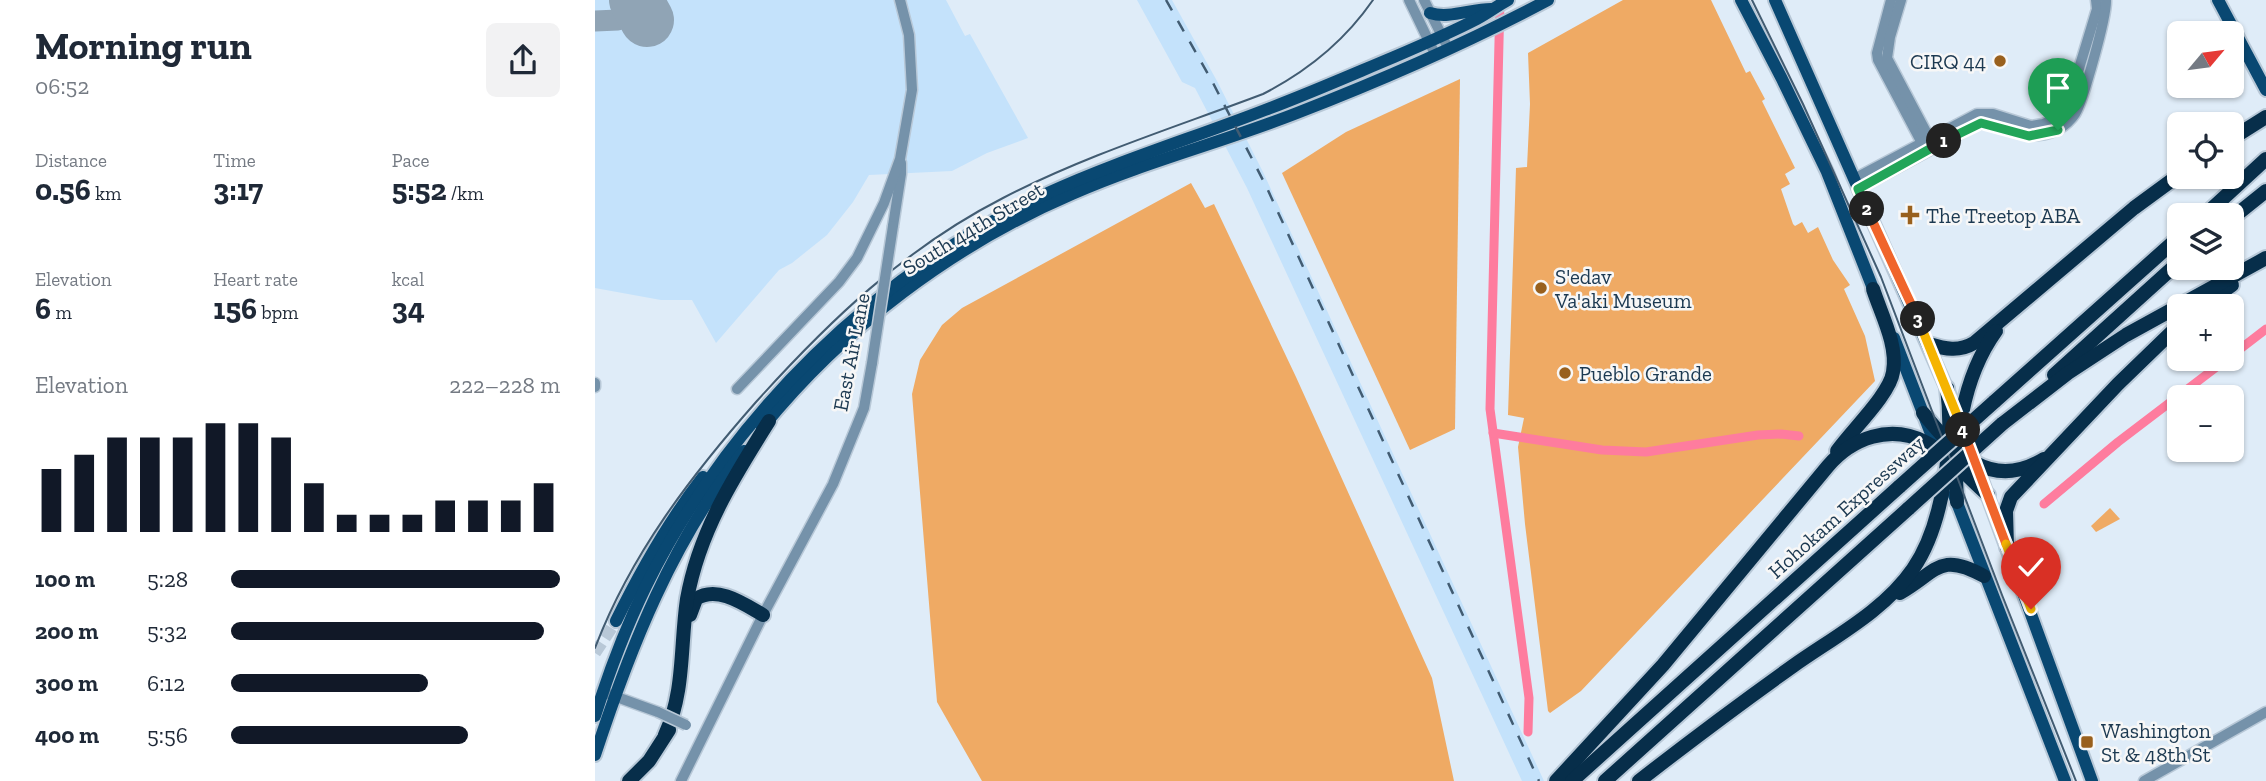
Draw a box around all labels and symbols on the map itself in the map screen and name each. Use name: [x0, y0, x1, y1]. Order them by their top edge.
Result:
north arrow: [2167, 21, 2243, 98]
place label: CIRQ 44: [1910, 49, 1986, 74]
marker: CIRQ 44: [1992, 53, 2008, 69]
pin: [2028, 58, 2088, 130]
pin: 1: [1927, 124, 1961, 158]
street label: South 44th Street: [898, 176, 1048, 280]
pin: 2: [1849, 192, 1885, 227]
place label: The Treetop ABA: [1926, 203, 2080, 228]
marker: The Treetop ABA: [1900, 205, 1920, 225]
place label: S'edav Va'aki Museum: [1554, 264, 1692, 313]
marker: S'edav Va'aki Museum: [1533, 280, 1549, 296]
street label: East Air Lane: [827, 291, 875, 413]
pin: 3: [1901, 302, 1935, 336]
place label: Pueblo Grande: [1579, 361, 1712, 386]
marker: Pueblo Grande: [1557, 365, 1573, 381]
pin: 4: [1945, 412, 1981, 448]
street label: Hohokam Expressway: [1763, 430, 1929, 584]
pin: [2001, 537, 2061, 609]
place label: Washington St & 48th St: [2101, 718, 2211, 767]
marker: Washington St & 48th St: [2079, 734, 2095, 750]

